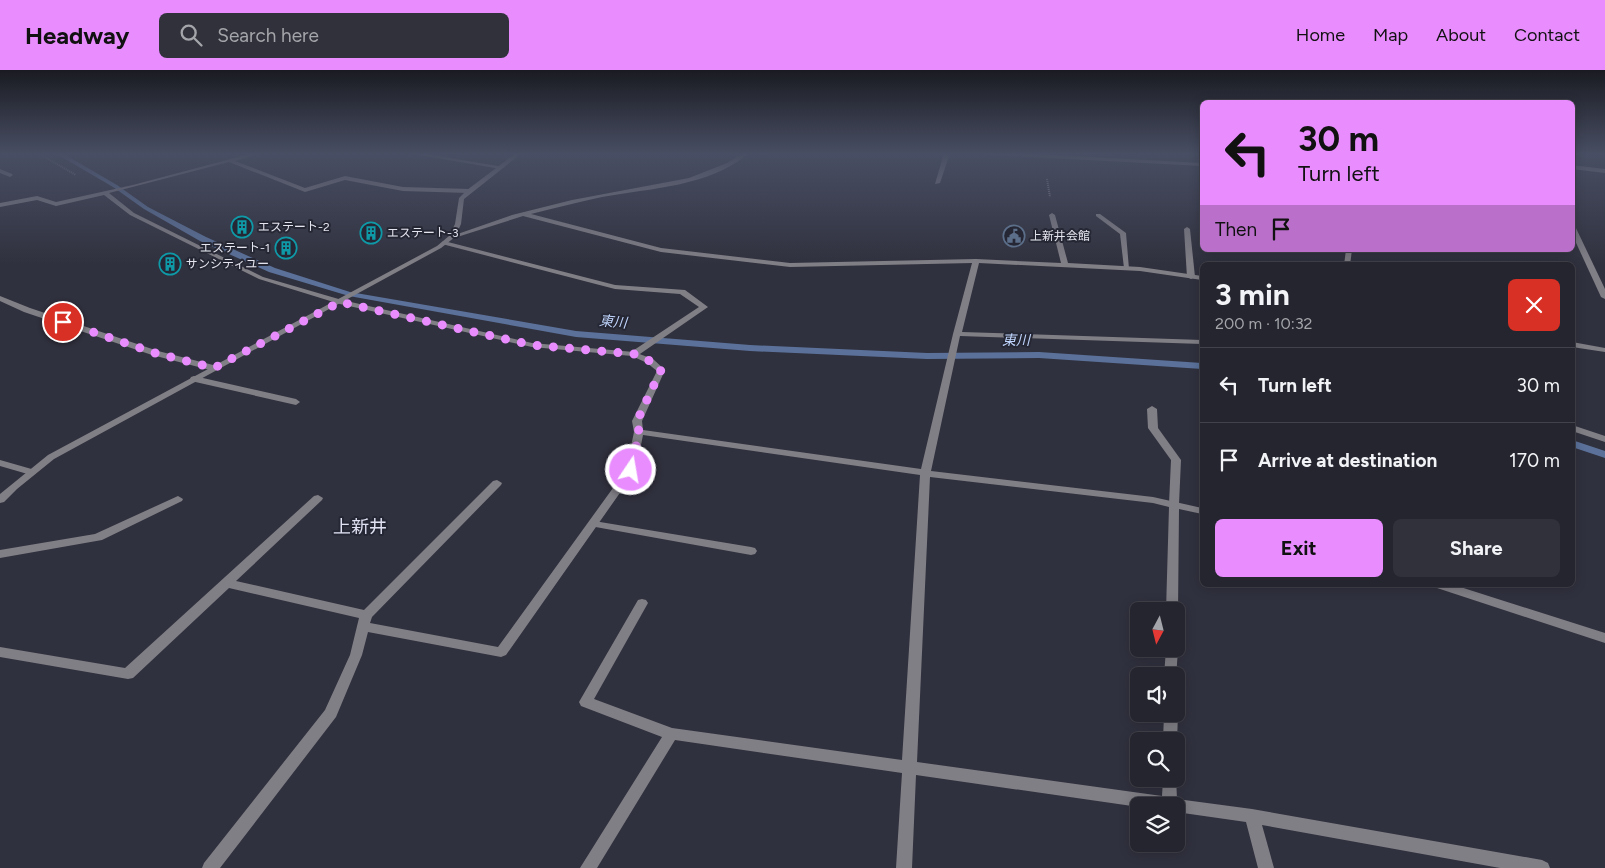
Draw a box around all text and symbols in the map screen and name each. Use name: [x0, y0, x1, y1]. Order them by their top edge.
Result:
search box: [159, 13, 509, 58]
text: Headway: [25, 21, 129, 50]
icon: search: [177, 21, 205, 49]
text: Search here: [217, 24, 319, 47]
text: Home: [1296, 24, 1345, 46]
text: Map: [1373, 24, 1408, 46]
text: About: [1436, 24, 1486, 46]
text: Contact: [1514, 24, 1580, 46]
text: 30 m: [1298, 118, 1379, 160]
icon: left: [1215, 120, 1280, 185]
text: Turn left: [1298, 160, 1380, 187]
building icon: エステート-2: [230, 215, 254, 239]
icon: arrive: [1267, 215, 1295, 243]
text: Then: [1215, 218, 1257, 241]
place label: エステート-2: [258, 220, 330, 234]
building icon: エステート-3: [359, 221, 383, 245]
public building icon: 上新井会館: [1002, 224, 1026, 248]
place label: エステート-3: [387, 226, 459, 240]
place label: 上新井会館: [1030, 229, 1090, 243]
building icon: エステート-1: [274, 236, 298, 260]
place label: エステート-1: [200, 241, 270, 255]
building icon: サンシティユー: [158, 252, 182, 276]
place label: サンシティユー: [186, 257, 269, 271]
text: 3 min: [1215, 276, 1290, 313]
button: close: [1508, 279, 1560, 331]
pin: [42, 301, 84, 343]
icon: arrive: [49, 308, 77, 336]
water label: 東川: [598, 312, 630, 332]
text: 200 m · 10:32: [1215, 314, 1313, 333]
water label: 東川: [1002, 332, 1032, 349]
icon: left: [1215, 371, 1243, 399]
text: Turn left: [1258, 374, 1332, 397]
text: 30 m: [1517, 374, 1560, 397]
position arrow: [604, 443, 656, 495]
icon: arrive: [1215, 446, 1243, 474]
text: Arrive at destination: [1258, 449, 1437, 472]
text: 170 m: [1509, 449, 1560, 472]
district label: 上新井: [333, 516, 387, 538]
button: Exit: [1215, 519, 1383, 577]
button: Share: [1393, 519, 1560, 577]
north arrow: [1130, 602, 1185, 658]
map controls: [1130, 602, 1185, 852]
button: sound: [1130, 667, 1185, 722]
button: search: [1130, 732, 1185, 787]
button: layers: [1130, 797, 1185, 852]

